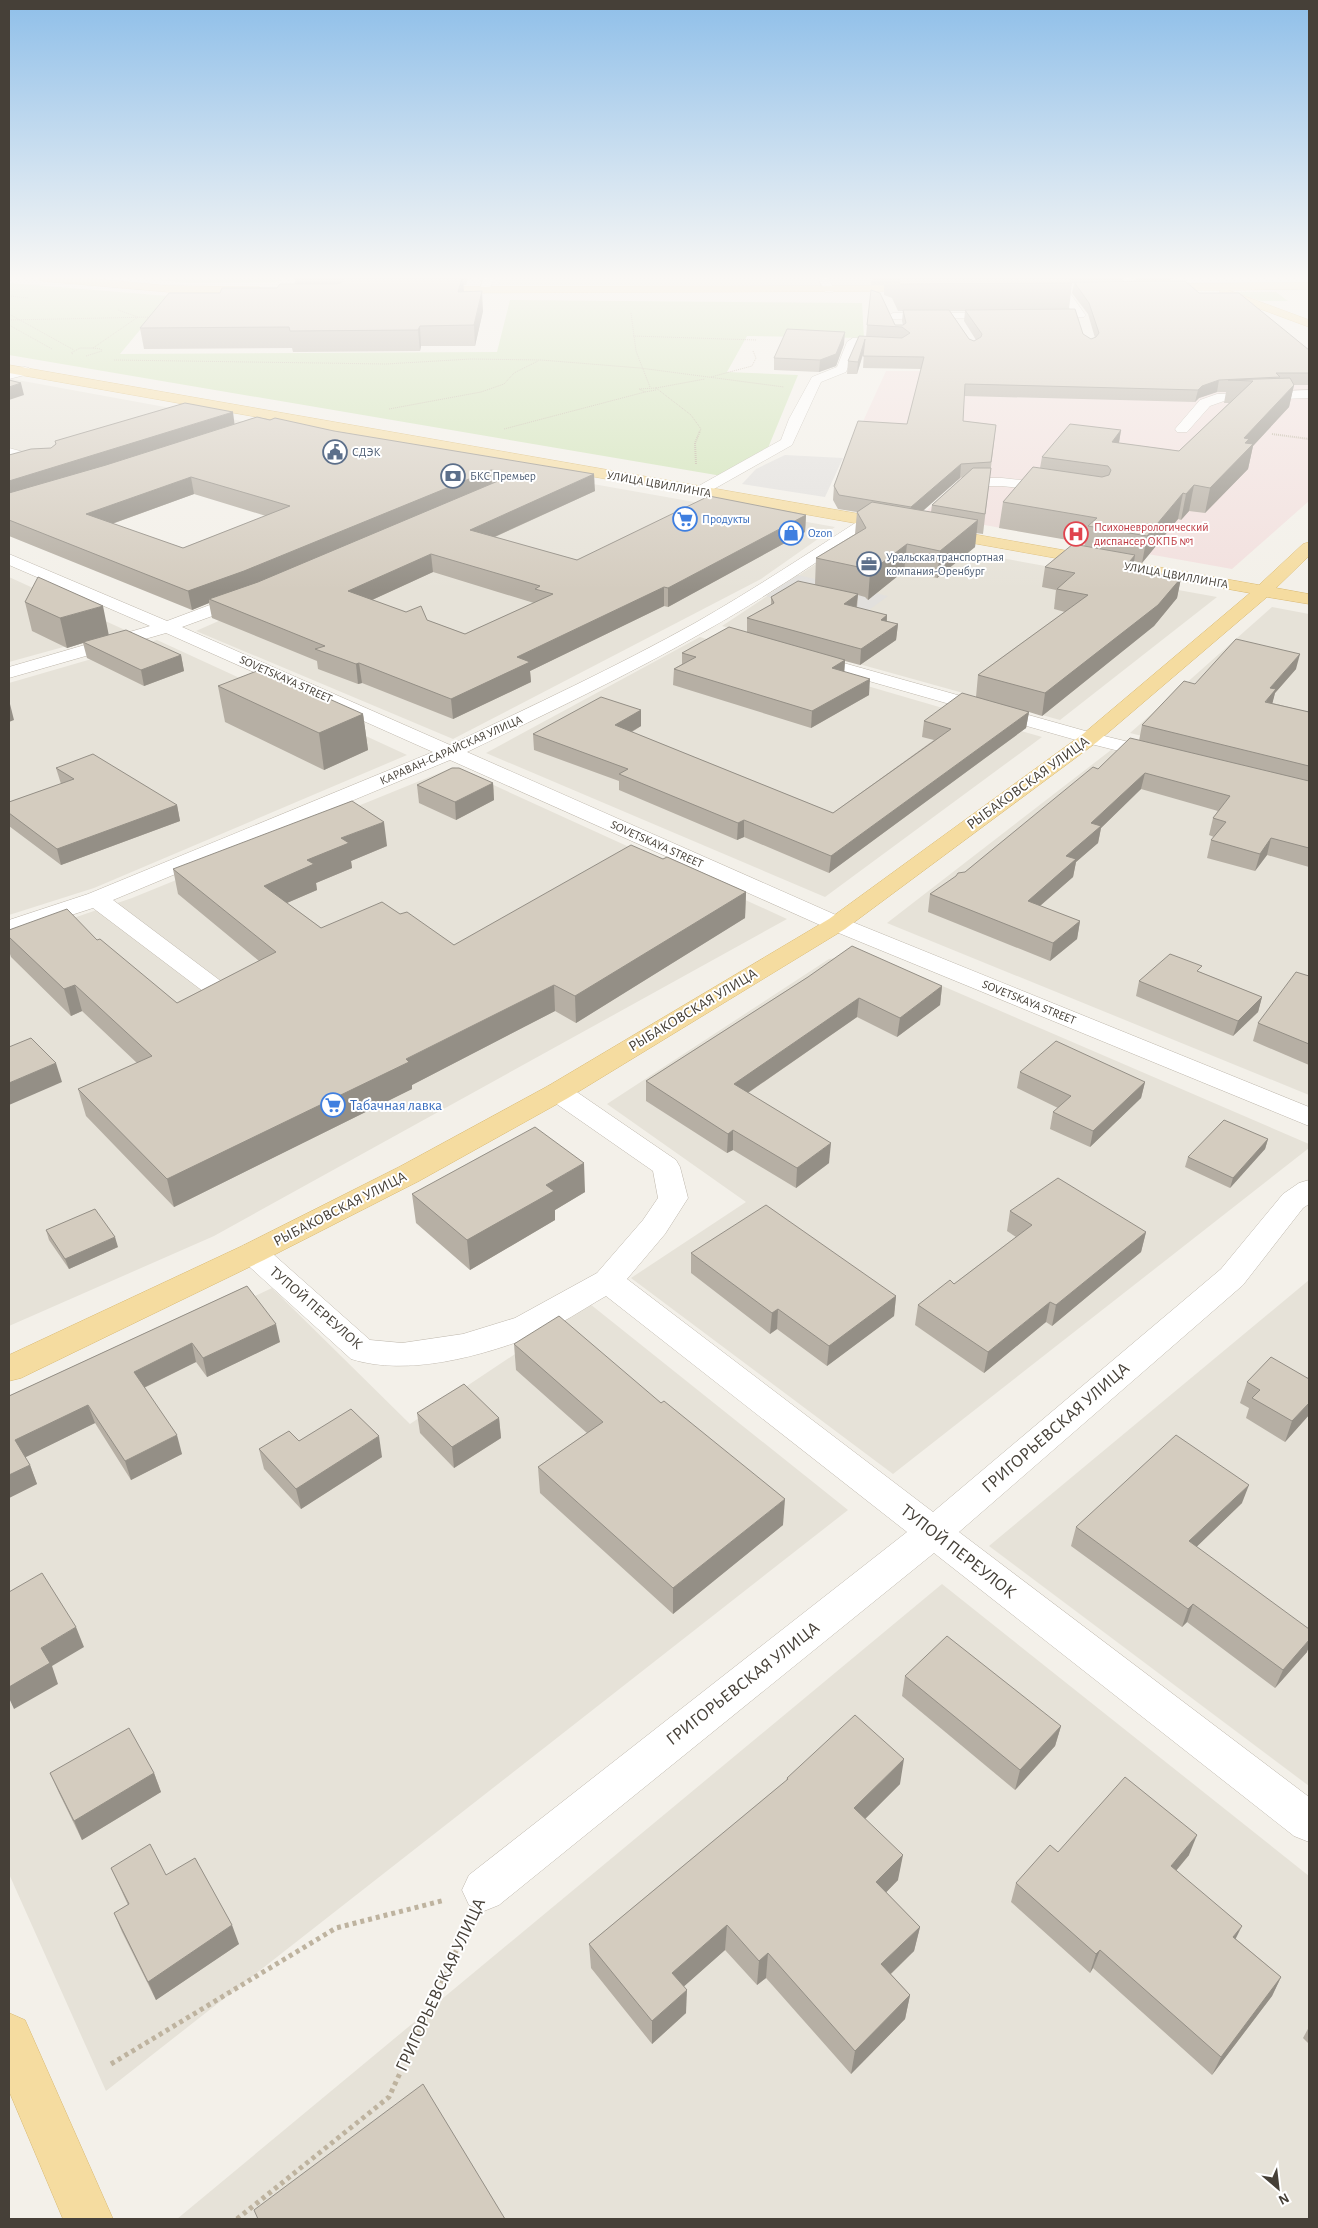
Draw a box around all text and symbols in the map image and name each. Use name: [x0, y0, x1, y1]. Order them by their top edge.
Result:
public building icon: СДЭК: [322, 439, 348, 465]
place label: СДЭК: [352, 446, 381, 458]
bank icon: БКС Премьер: [440, 463, 466, 489]
street label: УЛИЦА ЦВИЛЛИНГА: [606, 469, 712, 499]
place label: БКС Премьер: [470, 470, 536, 482]
supermarket icon: Продукты: [672, 506, 698, 532]
place label: Продукты: [702, 513, 750, 526]
shop icon: Ozon: [778, 520, 804, 546]
hospital icon: Психоневрологический диспансер ОКПБ №1: [1063, 521, 1089, 547]
place label: Психоневрологический диспансер ОКПБ №1: [1094, 521, 1209, 547]
place label: Ozon: [808, 527, 832, 539]
office icon: Уральская транспортная компания-Оренбург: [856, 551, 882, 577]
place label: Уральская транспортная компания-Оренбург: [886, 551, 1004, 578]
street label: УЛИЦА ЦВИЛЛИНГА: [1123, 560, 1229, 590]
street label: SOVETSKAYA STREET: [238, 653, 334, 705]
street label: КАРАВАН-САРАЙСКАЯ УЛИЦА: [378, 712, 524, 787]
street label: РЫБАКОВСКАЯ УЛИЦА: [964, 734, 1092, 832]
street label: SOVETSKAYA STREET: [609, 818, 705, 870]
street label: РЫБАКОВСКАЯ УЛИЦА: [626, 966, 760, 1054]
street label: SOVETSKAYA STREET: [980, 978, 1078, 1026]
supermarket icon: Табачная лавка: [320, 1092, 346, 1118]
place label: Табачная лавка: [350, 1098, 442, 1113]
street label: РЫБАКОВСКАЯ УЛИЦА: [271, 1169, 409, 1249]
street label: ТУПОЙ ПЕРЕУЛОК: [267, 1264, 365, 1352]
street label: ГРИГОРЬЕВСКАЯ УЛИЦА: [979, 1359, 1133, 1497]
street label: ТУПОЙ ПЕРЕУЛОК: [897, 1500, 1021, 1603]
street label: ГРИГОРЬЕВСКАЯ УЛИЦА: [663, 1619, 823, 1749]
street label: ГРИГОРЬЕВСКАЯ УЛИЦА: [393, 1895, 489, 2074]
north arrow: [1253, 2163, 1303, 2213]
text: N: [1276, 2190, 1291, 2207]

